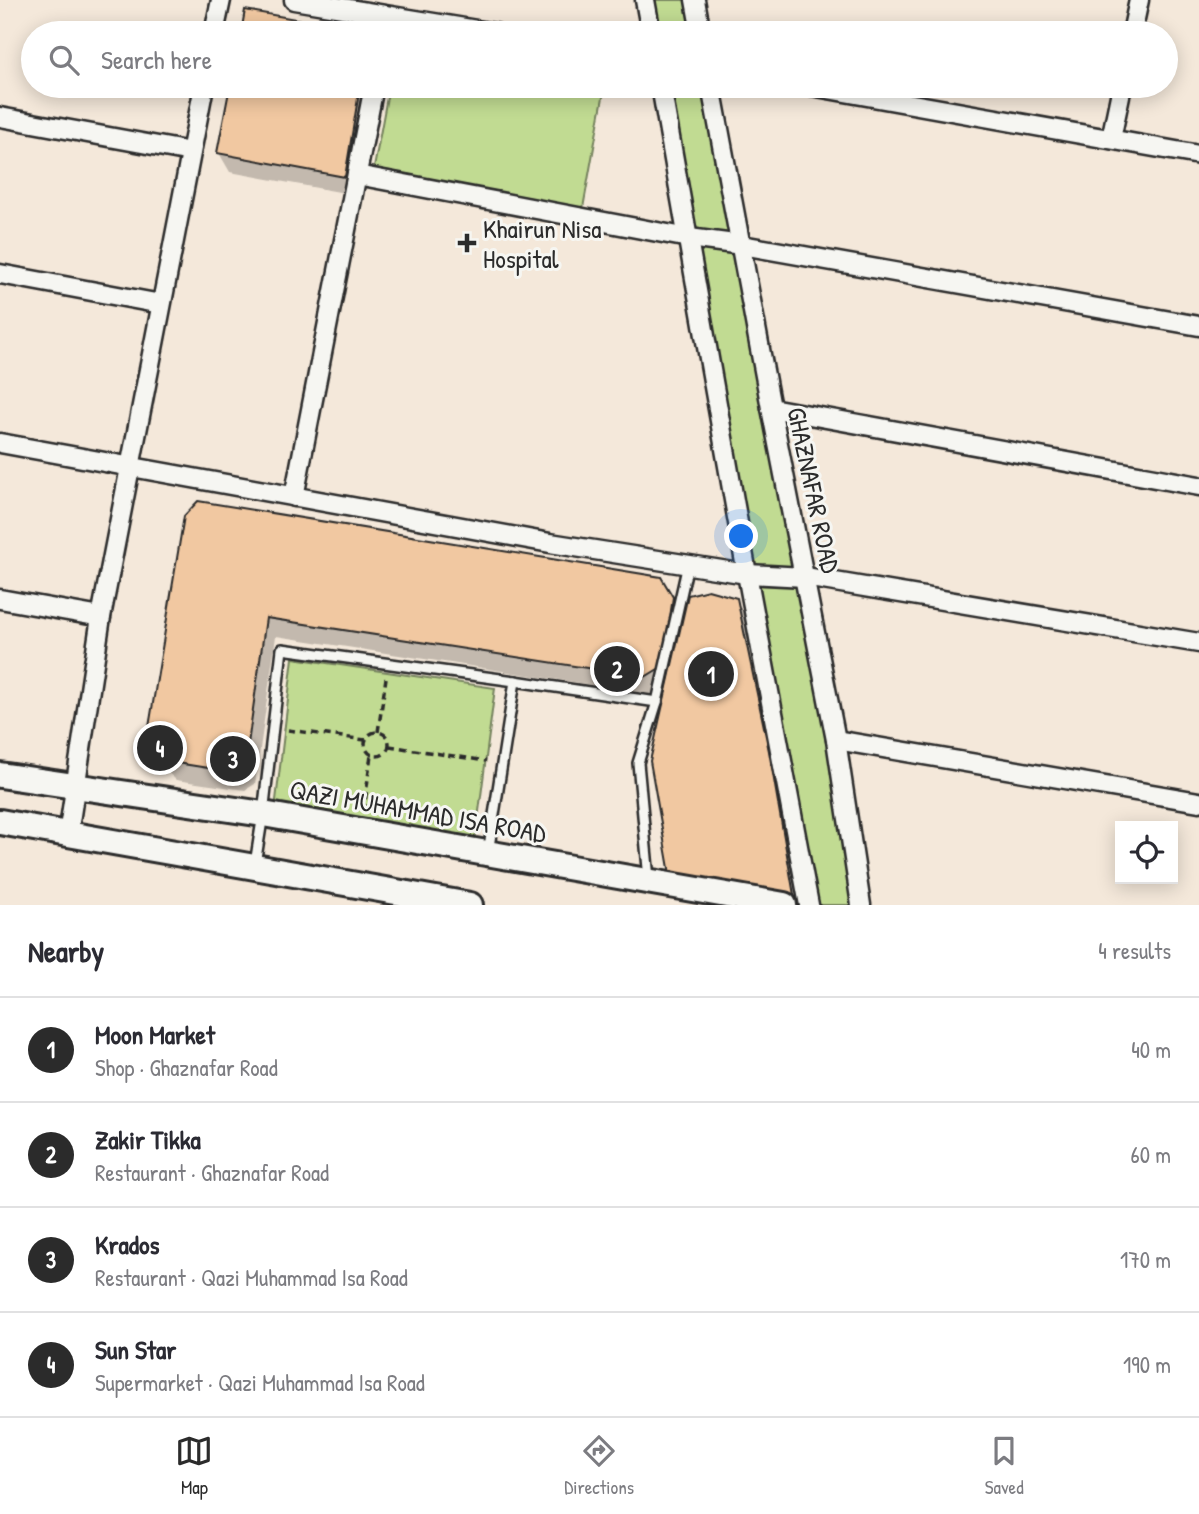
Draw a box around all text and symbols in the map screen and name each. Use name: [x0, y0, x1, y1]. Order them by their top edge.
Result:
search box: [21, 21, 1178, 98]
icon: search: [45, 41, 83, 79]
text: Search here: [101, 42, 212, 77]
place label: Khairun Nisa Hospital: [483, 211, 602, 276]
marker: Khairun Nisa Hospital: [457, 233, 477, 253]
street label: GHAZNAFAR ROAD: [779, 404, 849, 577]
your location: [724, 519, 758, 553]
pin: 2: [594, 643, 640, 695]
pin: 1: [688, 648, 734, 700]
pin: 4: [137, 722, 183, 774]
pin: 3: [210, 733, 256, 785]
street label: QAZI MUHAMMAD ISA ROAD: [287, 771, 549, 851]
map controls: [1115, 821, 1178, 884]
button: locate: [1115, 821, 1178, 884]
text: Nearby: [28, 931, 104, 971]
text: 4 results: [1098, 935, 1171, 966]
text: Moon Market: [95, 1017, 215, 1052]
text: 1: [47, 1034, 55, 1065]
text: 40 m: [1131, 1034, 1171, 1065]
text: Shop · Ghaznafar Road: [95, 1052, 278, 1083]
text: Zakir Tikka: [95, 1122, 201, 1157]
text: 2: [46, 1139, 56, 1170]
text: 60 m: [1131, 1139, 1171, 1170]
text: Restaurant · Ghaznafar Road: [95, 1157, 329, 1188]
text: Krados: [95, 1227, 159, 1262]
text: 3: [46, 1244, 56, 1275]
text: 170 m: [1120, 1244, 1171, 1275]
text: Restaurant · Qazi Muhammad Isa Road: [95, 1262, 408, 1293]
text: Sun Star: [95, 1332, 176, 1367]
text: 4: [47, 1349, 55, 1380]
text: 190 m: [1123, 1349, 1171, 1380]
text: Supermarket · Qazi Muhammad Isa Road: [95, 1367, 425, 1398]
tab: Map: [175, 1432, 213, 1500]
tab: Directions: [564, 1432, 634, 1500]
tab: Saved: [985, 1432, 1024, 1500]

